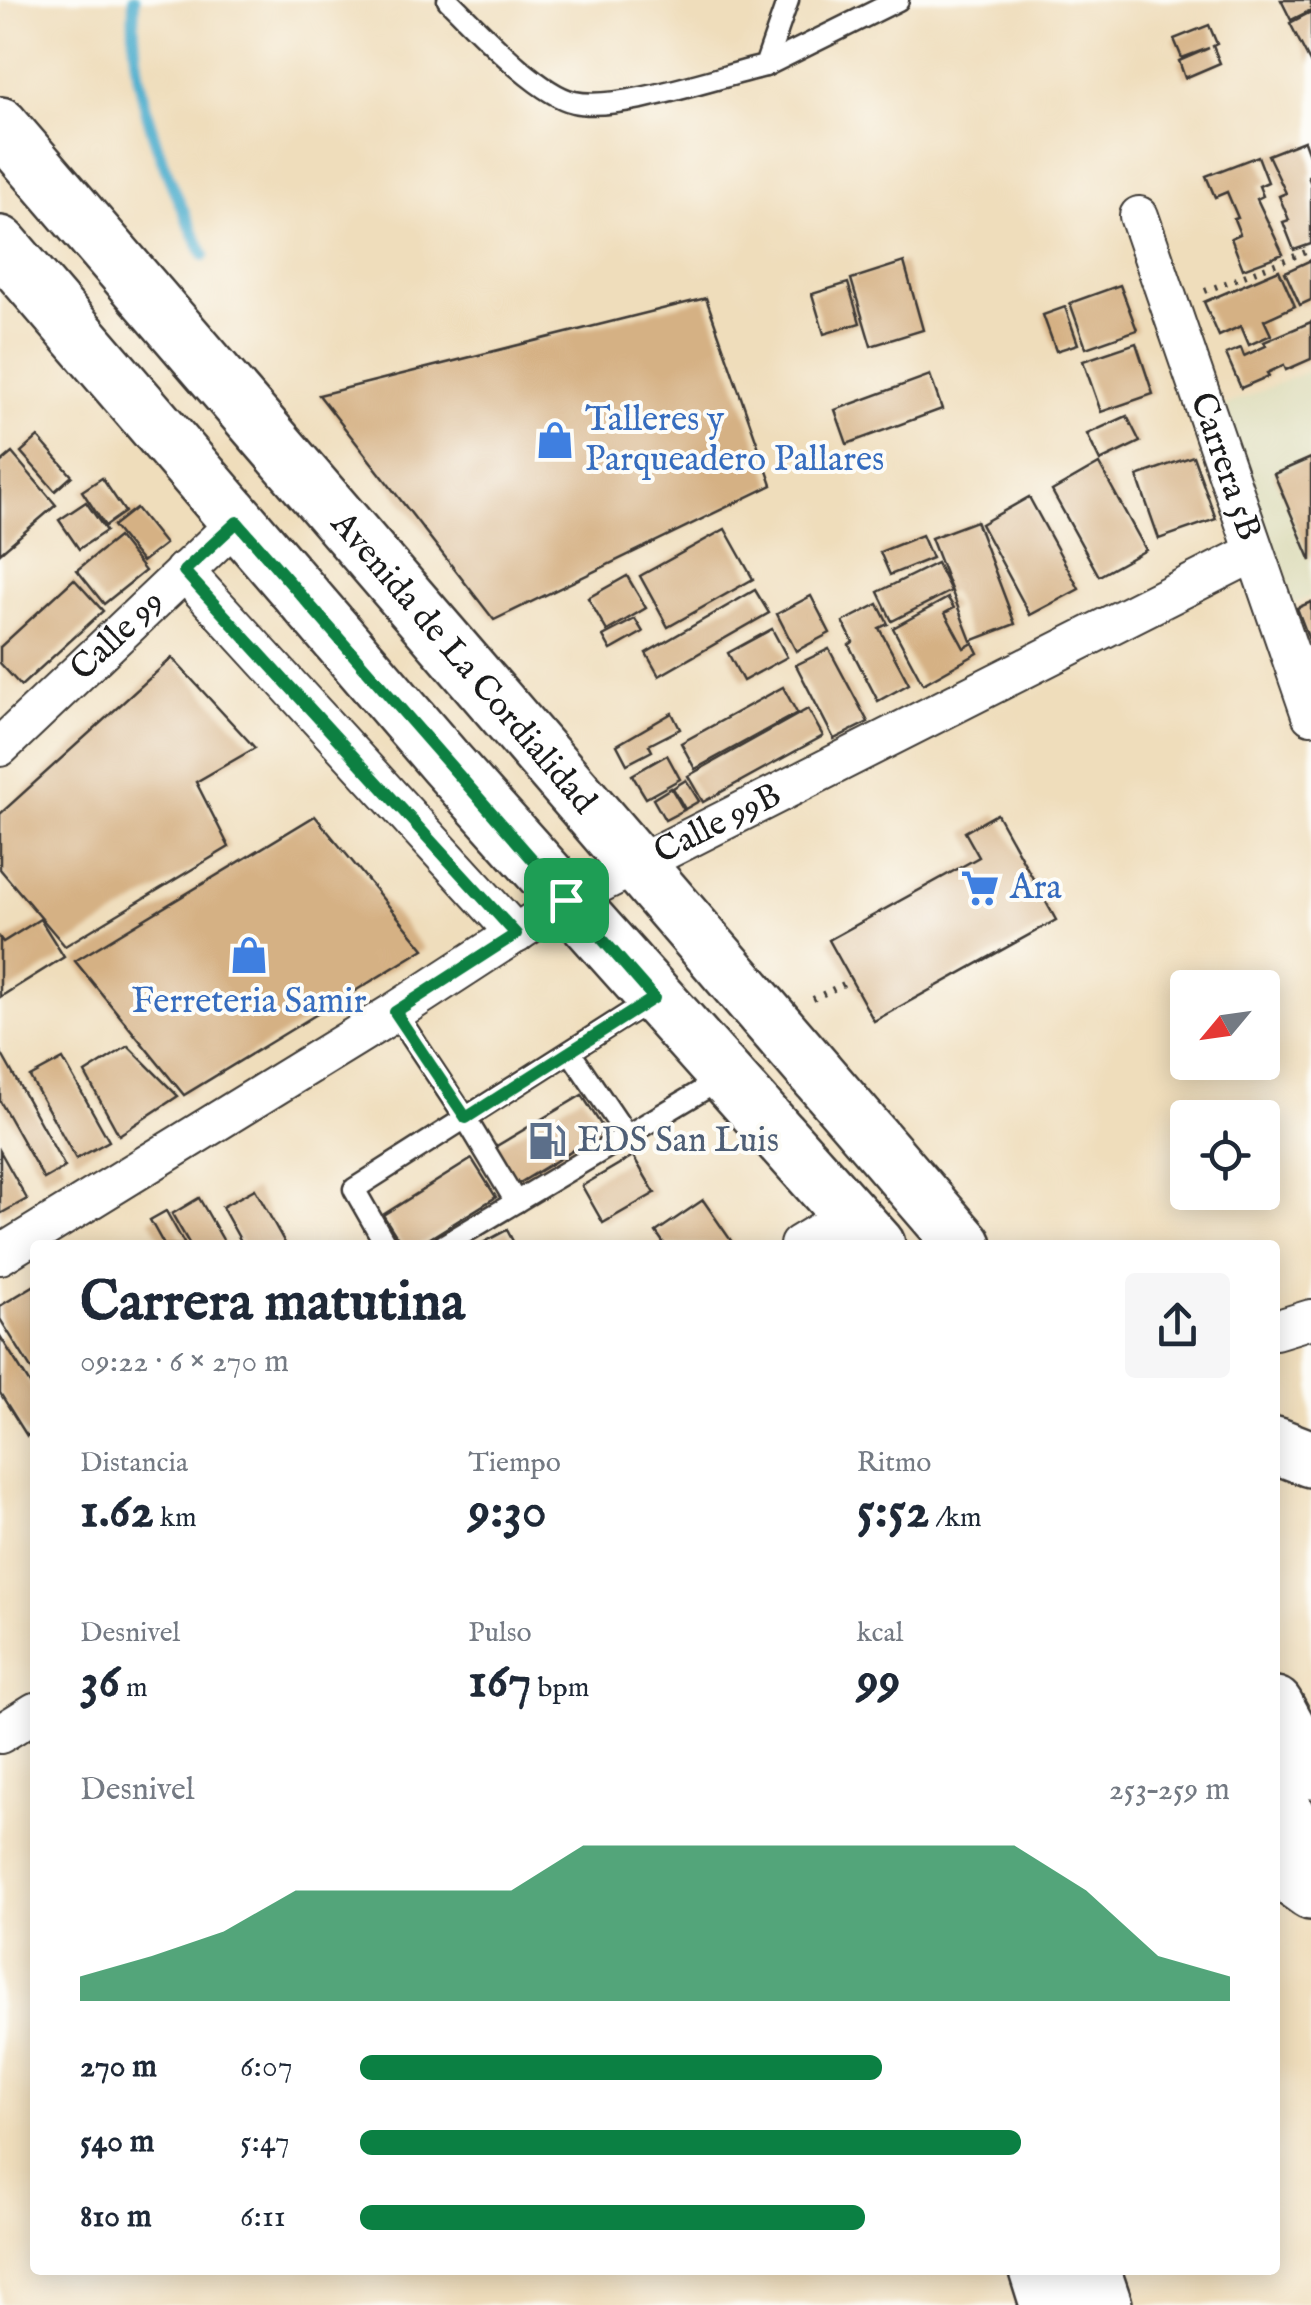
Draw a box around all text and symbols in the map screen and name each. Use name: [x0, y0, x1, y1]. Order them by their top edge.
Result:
street label: Carrera 5B: [1179, 387, 1272, 546]
place label: Talleres y Parqueadero Pallares: [585, 398, 884, 483]
shop icon: Talleres y Parqueadero Pallares: [534, 419, 576, 461]
street label: Avenida de La Cordialidad: [320, 502, 606, 824]
street label: Calle 99: [61, 580, 174, 691]
street label: Calle 99B: [647, 773, 789, 875]
pin: [524, 858, 609, 943]
place label: Ara: [1009, 866, 1063, 911]
supermarket icon: Ara: [959, 867, 1001, 909]
icon: arrive: [539, 873, 594, 928]
shop icon: Ferreteria Samir: [228, 934, 270, 976]
north arrow: [1170, 970, 1280, 1080]
map controls: [1170, 970, 1280, 1210]
place label: Ferreteria Samir: [131, 980, 367, 1025]
button: locate: [1170, 1100, 1280, 1210]
place label: EDS San Luis: [577, 1119, 779, 1164]
fuel station icon: EDS San Luis: [526, 1120, 568, 1162]
text: Carrera matutina: [80, 1269, 465, 1339]
button: share: [1125, 1273, 1230, 1378]
text: 09:22 · 6 × 270 m: [80, 1342, 289, 1383]
text: Distancia: [80, 1446, 188, 1481]
text: Tiempo: [468, 1446, 561, 1481]
text: Ritmo: [857, 1446, 931, 1481]
text: 1.62: [80, 1481, 154, 1544]
text: 9:30: [468, 1481, 547, 1544]
text: 5:52: [857, 1481, 929, 1544]
text: km: [154, 1501, 197, 1536]
text: /km: [929, 1501, 982, 1536]
text: Desnivel: [80, 1616, 180, 1651]
text: Pulso: [468, 1616, 532, 1651]
text: kcal: [857, 1616, 903, 1651]
text: 36: [80, 1651, 120, 1714]
text: 167: [468, 1651, 531, 1714]
text: 99: [857, 1651, 900, 1714]
text: m: [120, 1671, 148, 1706]
text: bpm: [531, 1671, 589, 1706]
text: Desnivel: [80, 1770, 195, 1811]
text: 253–259 m: [1109, 1770, 1230, 1811]
text: 270 m: [80, 2047, 157, 2088]
text: 6:07: [240, 2047, 293, 2088]
text: 540 m: [80, 2122, 155, 2163]
text: 5:47: [240, 2122, 290, 2163]
text: 810 m: [80, 2197, 152, 2238]
text: 6:11: [240, 2197, 286, 2238]

